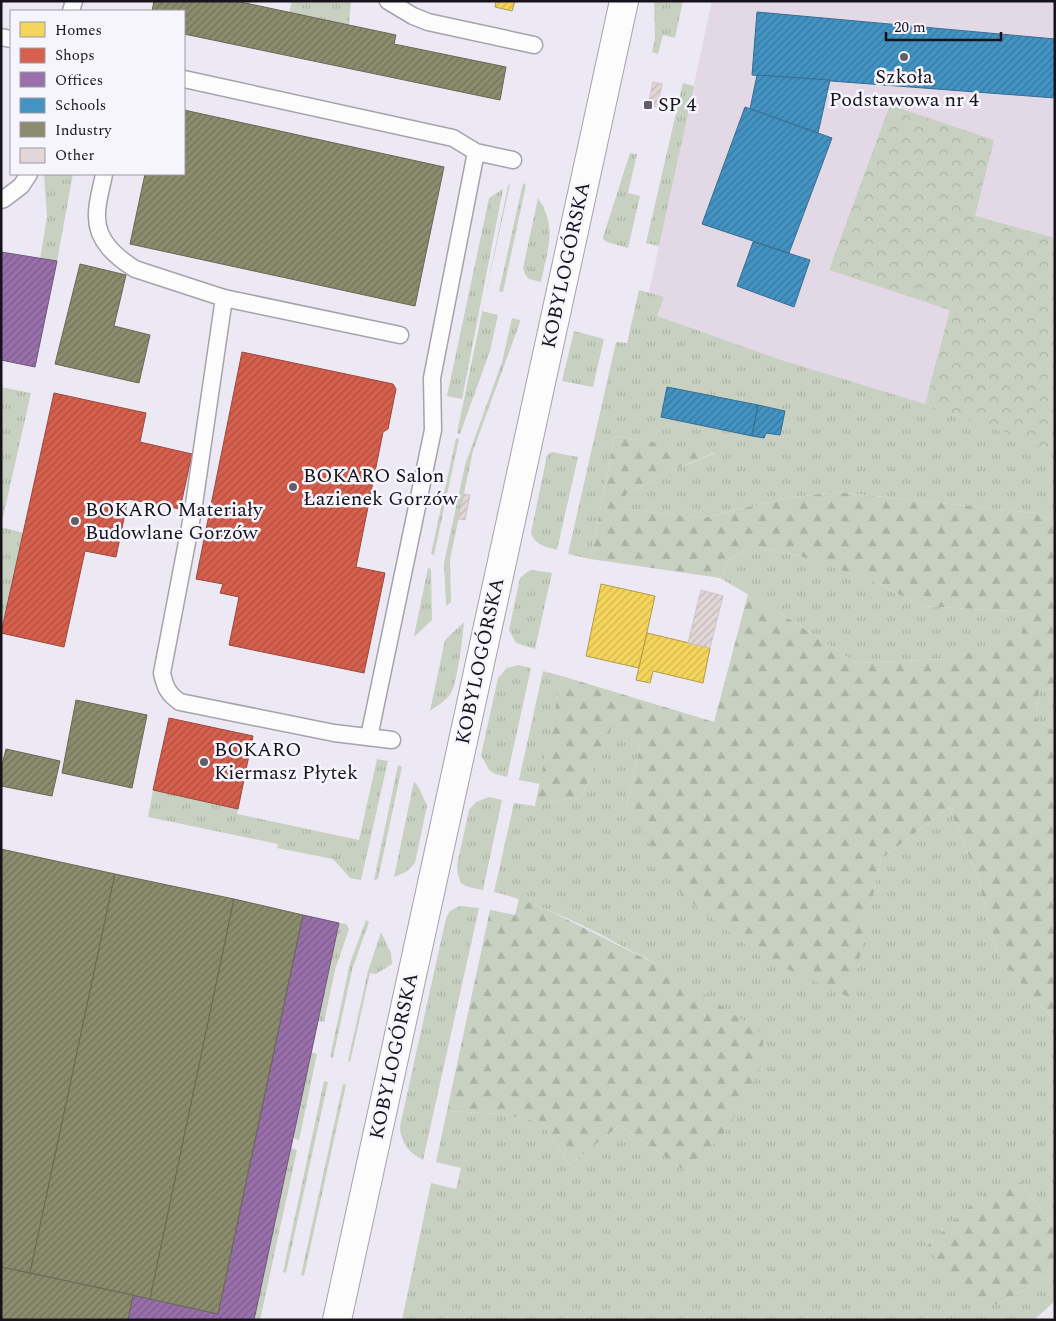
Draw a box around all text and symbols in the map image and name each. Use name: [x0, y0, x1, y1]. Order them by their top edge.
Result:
legend: [10, 10, 185, 175]
scale bar: [886, 10, 1001, 42]
text: 20 m: [894, 16, 926, 39]
text: Homes: [55, 19, 102, 42]
text: Shops: [55, 44, 95, 67]
marker: Szkoła Podstawowa nr 4: [898, 51, 910, 63]
place label: Szkoła Podstawowa nr 4: [829, 62, 979, 115]
text: Offices: [55, 69, 103, 92]
place label: SP 4: [658, 90, 696, 120]
text: Schools: [55, 94, 106, 117]
marker: SP 4: [642, 99, 654, 111]
text: Industry: [55, 119, 112, 142]
text: Other: [55, 144, 94, 167]
street label: KOBYLOGÓRSKA: [534, 179, 598, 351]
place label: BOKARO Salon Łazienek Gorzów: [303, 461, 459, 514]
marker: BOKARO Salon Łazienek Gorzów: [287, 481, 299, 493]
place label: BOKARO Materiały Budowlane Gorzów: [85, 495, 264, 548]
marker: BOKARO Materiały Budowlane Gorzów: [69, 515, 81, 527]
street label: KOBYLOGÓRSKA: [448, 575, 512, 747]
place label: BOKARO Kiermasz Płytek: [214, 735, 358, 788]
marker: BOKARO Kiermasz Płytek: [198, 756, 210, 768]
street label: KOBYLOGÓRSKA: [362, 970, 426, 1142]

